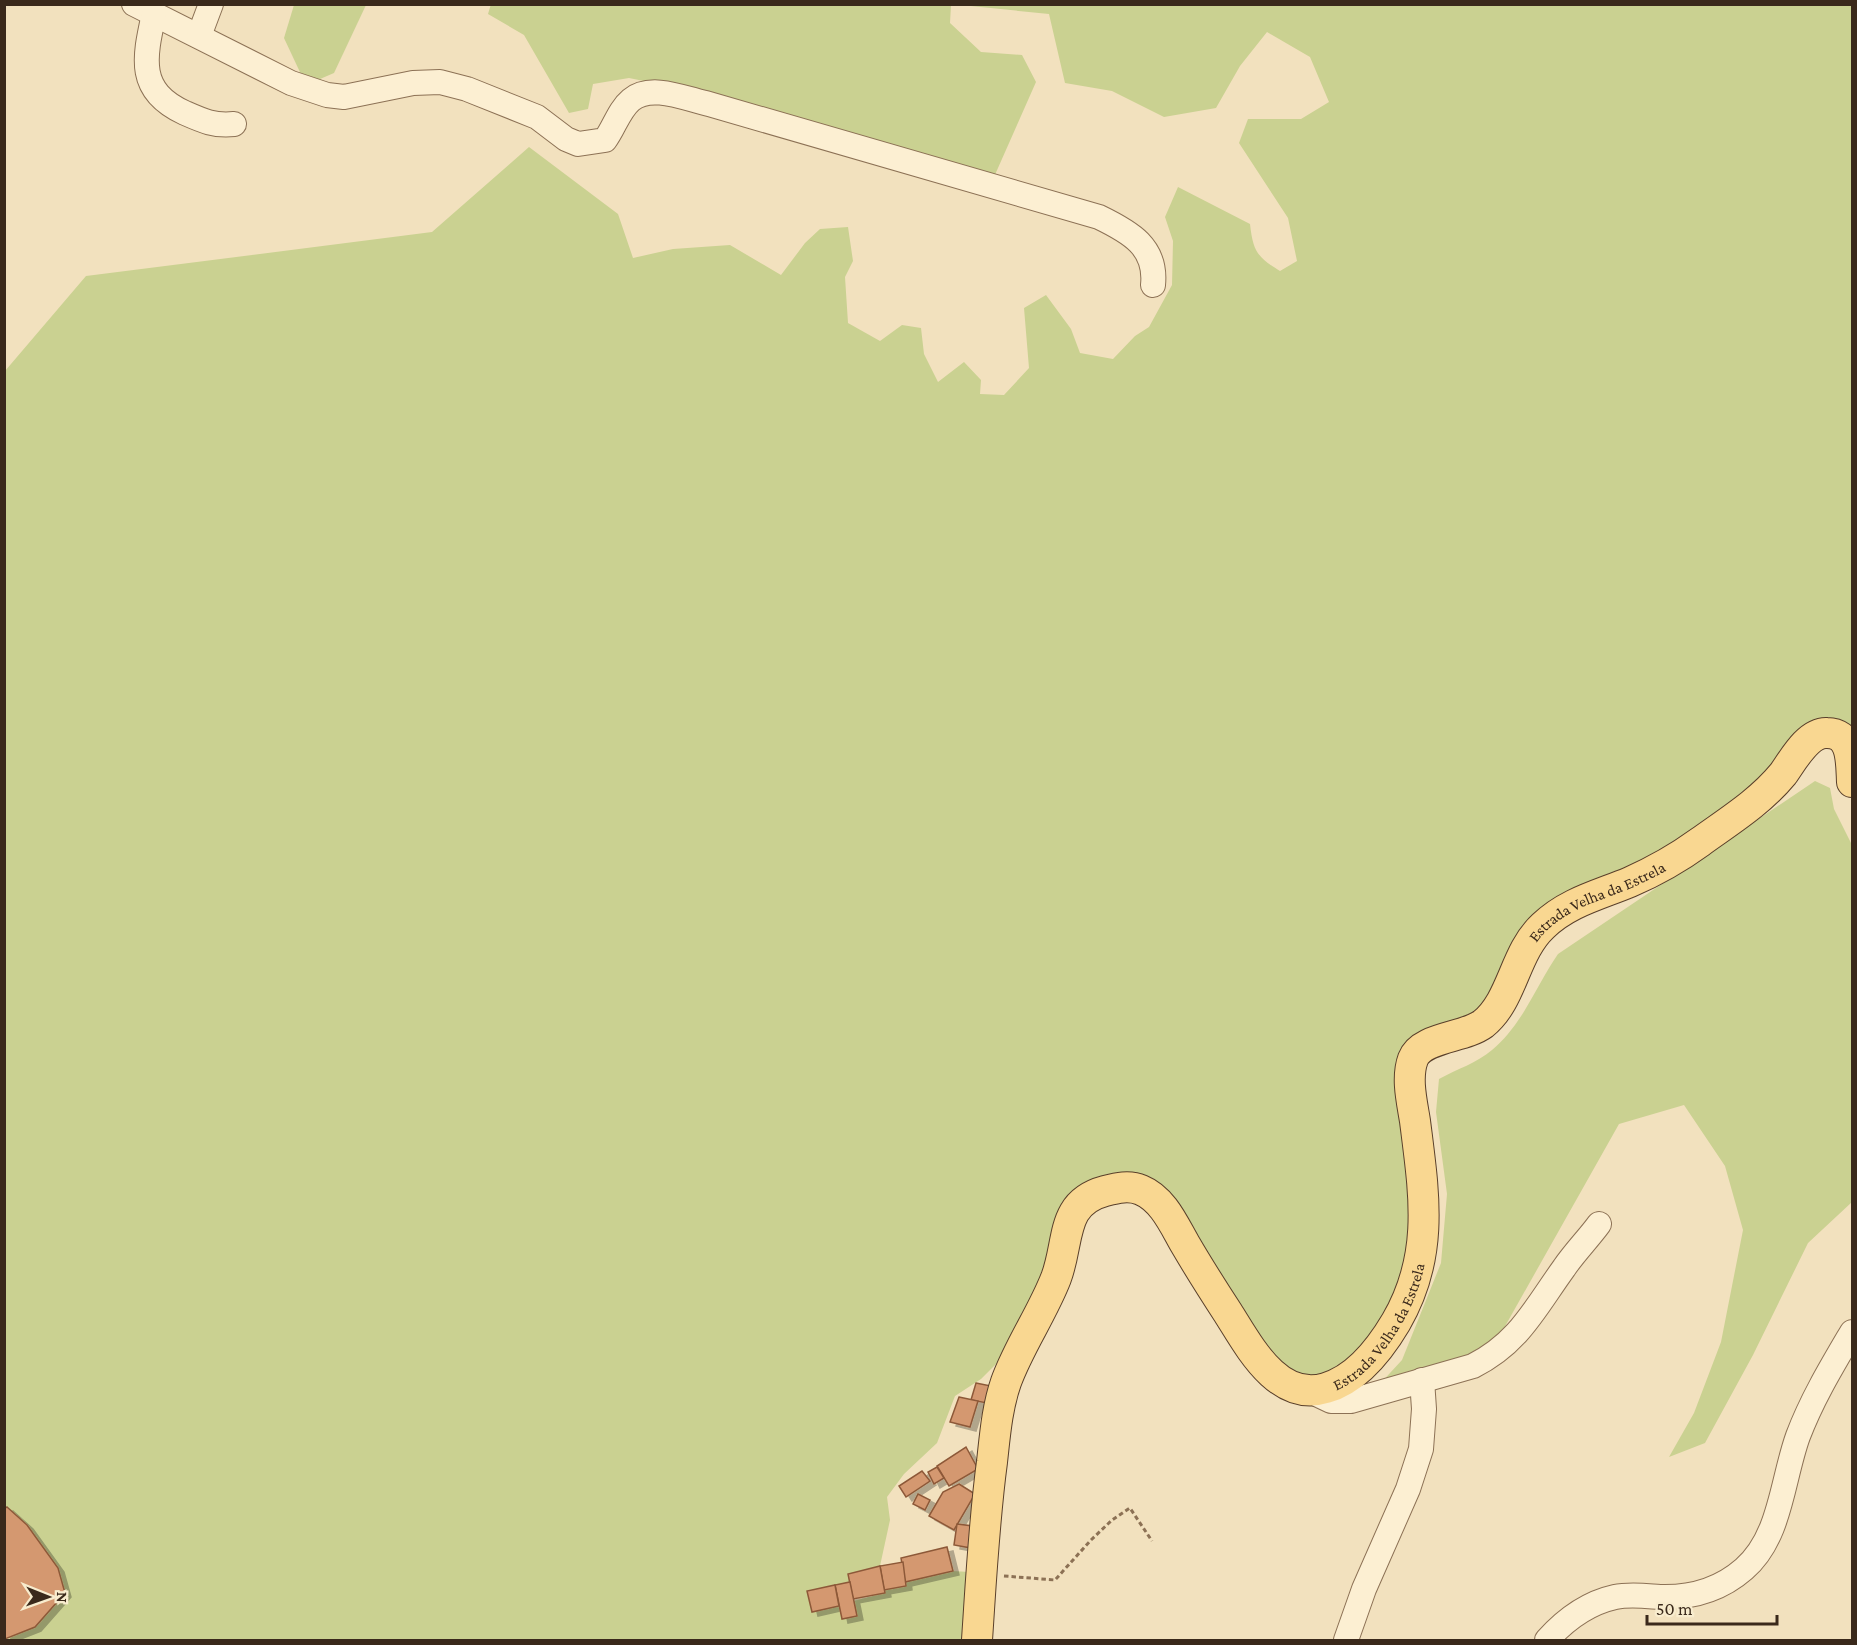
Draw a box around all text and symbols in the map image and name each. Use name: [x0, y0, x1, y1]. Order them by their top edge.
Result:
street label: Estrada Velha da Estrela: [1525, 858, 1669, 945]
street label: Estrada Velha da Estrela: [1330, 1261, 1428, 1393]
north arrow: [18, 1567, 78, 1627]
scale bar: [1647, 1588, 1778, 1626]
text: N: [54, 1592, 71, 1603]
text: 50 m: [1656, 1599, 1693, 1619]

